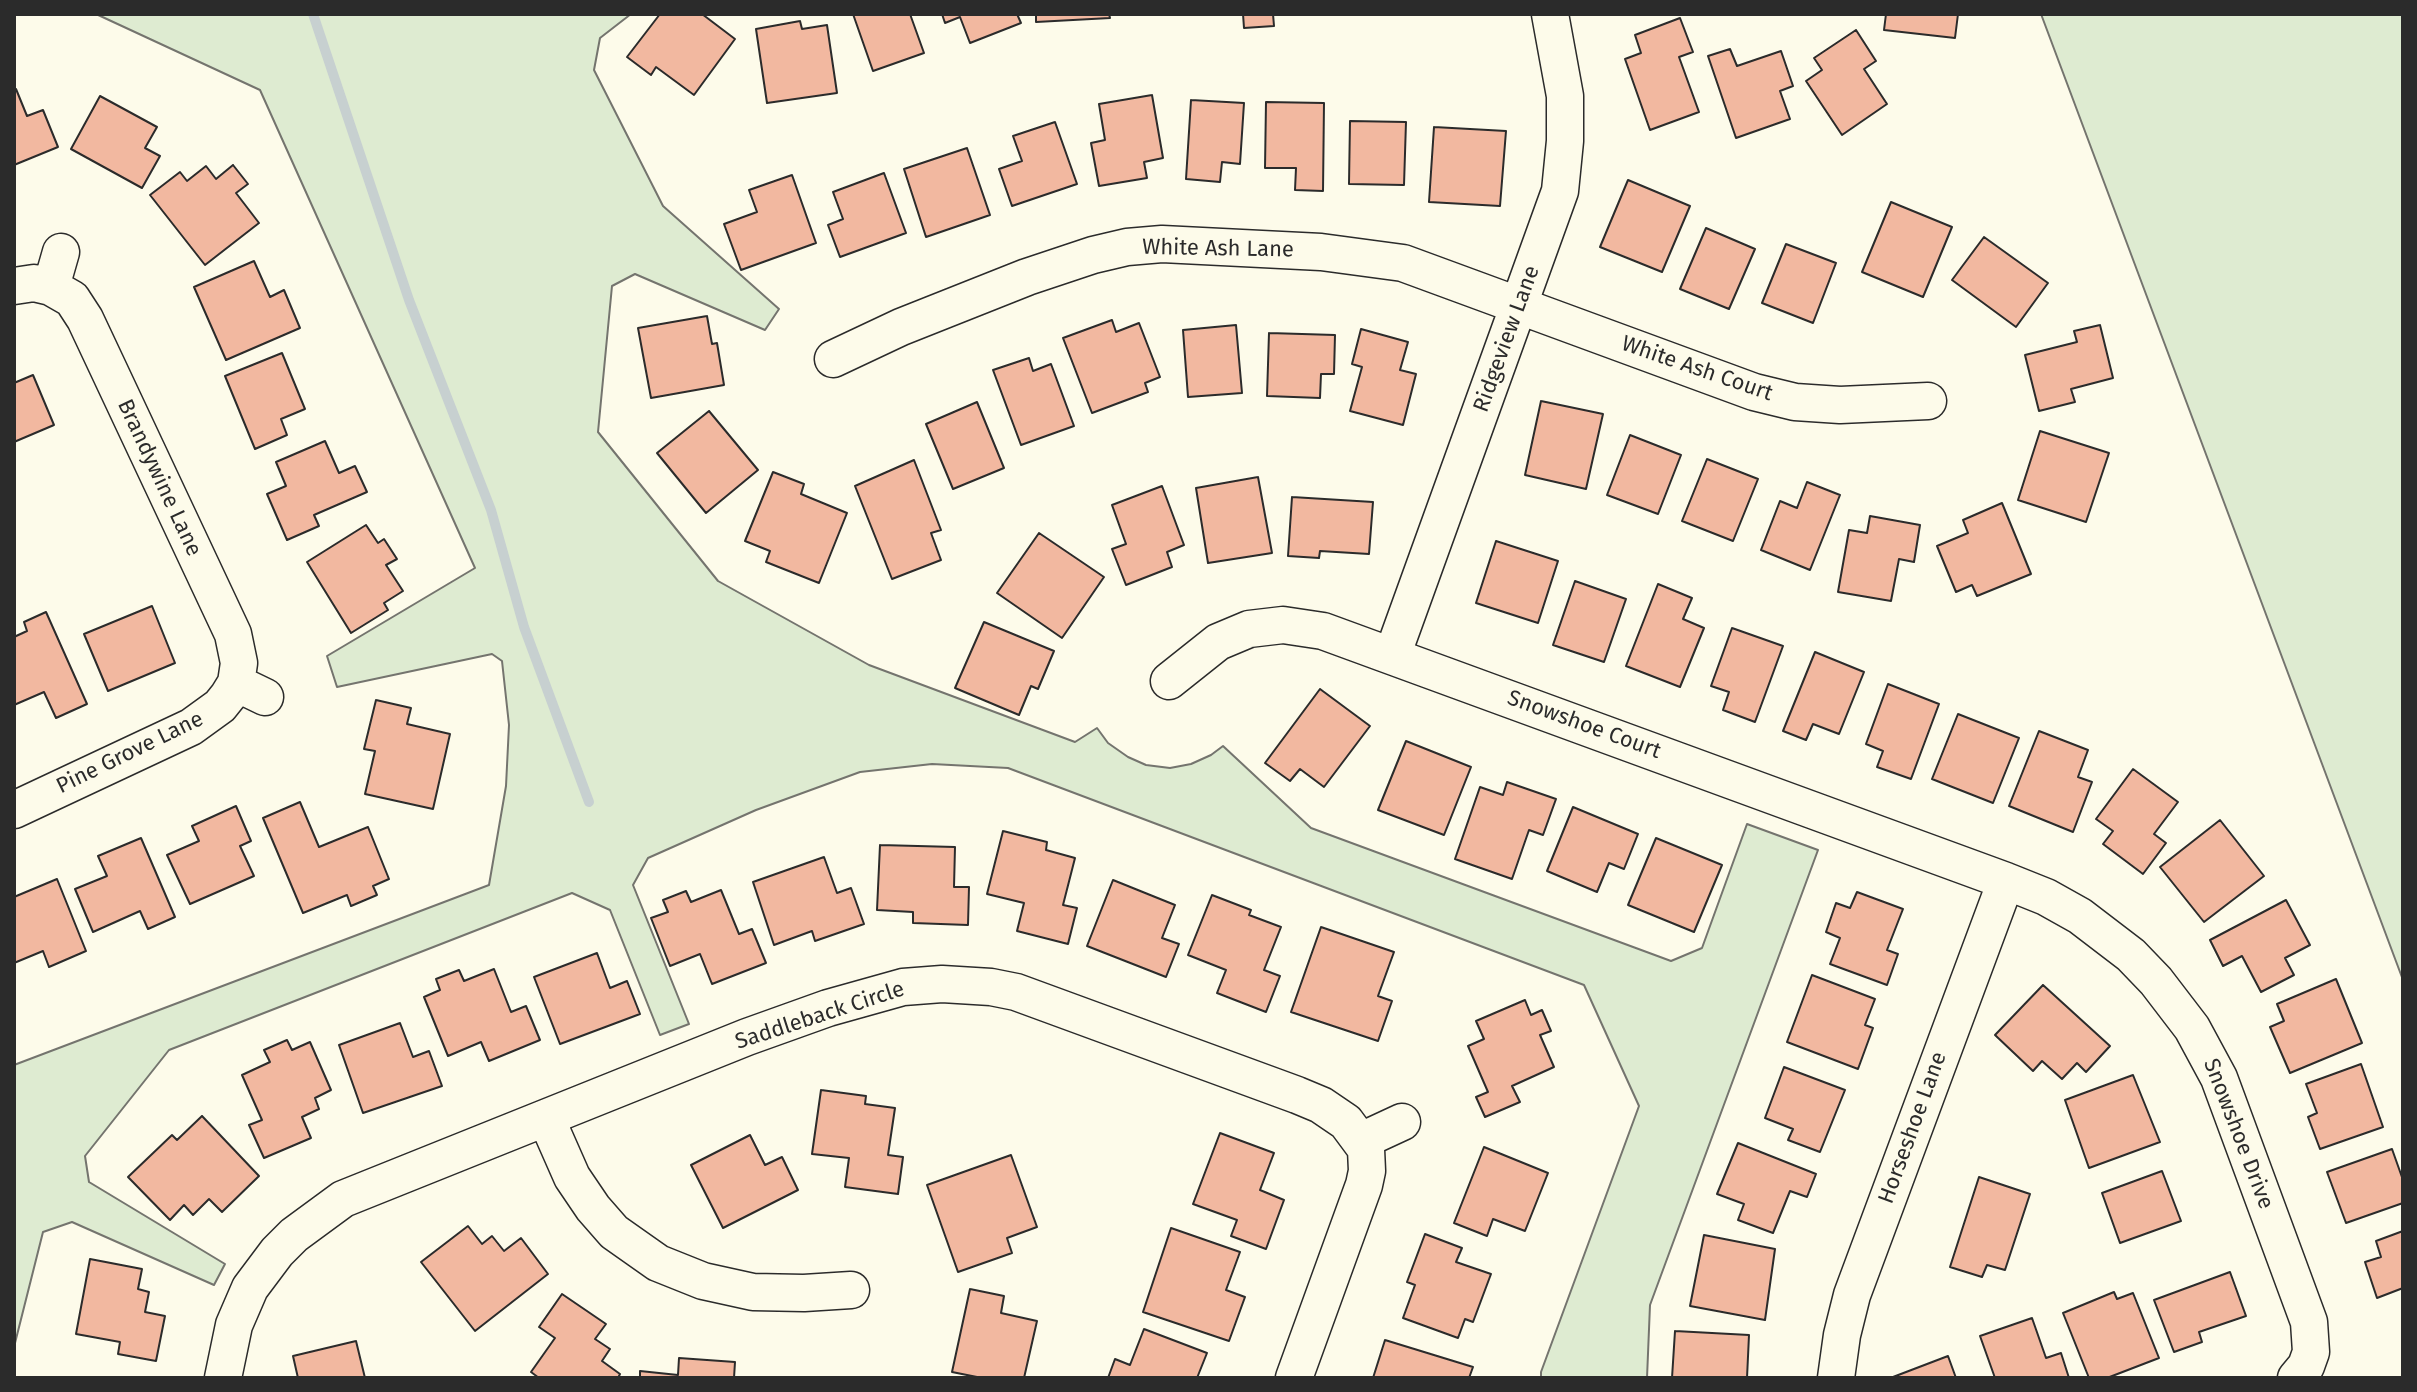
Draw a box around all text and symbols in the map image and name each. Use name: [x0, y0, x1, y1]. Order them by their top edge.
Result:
street label: White Ash Lane: [1142, 234, 1294, 264]
street label: Ridgeview Lane: [1468, 262, 1546, 416]
street label: White Ash Court: [1618, 331, 1776, 407]
street label: Brandywine Lane: [111, 395, 207, 561]
street label: Snowshoe Court: [1504, 685, 1664, 765]
street label: Pine Grove Lane: [52, 706, 208, 800]
street label: Saddleback Circle: [732, 976, 908, 1056]
street label: Horseshoe Lane: [1873, 1048, 1953, 1208]
street label: Snowshoe Drive: [2197, 1055, 2279, 1213]

